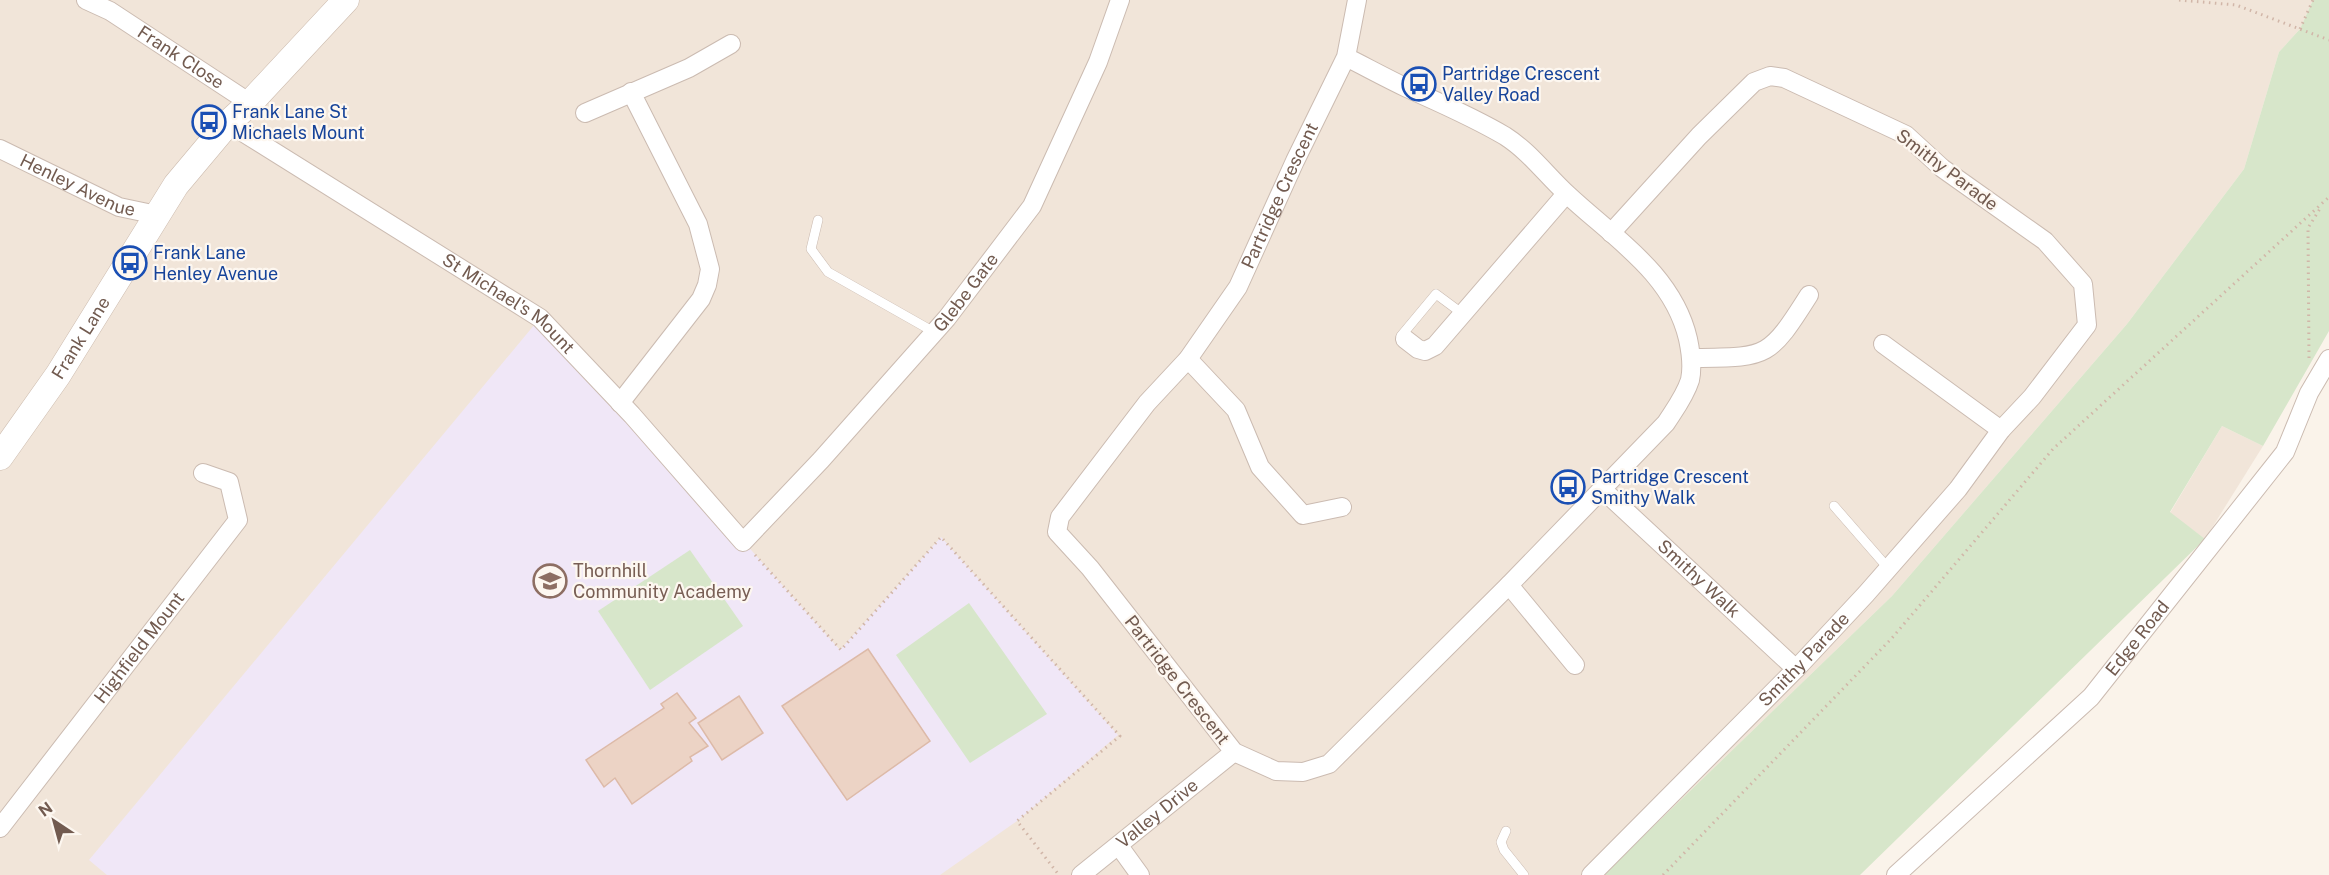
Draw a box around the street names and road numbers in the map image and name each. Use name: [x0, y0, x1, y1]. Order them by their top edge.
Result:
street label: Frank Close: [134, 21, 228, 93]
street label: Partridge Crescent: [1237, 119, 1322, 272]
street label: Smithy Parade: [1892, 125, 2002, 215]
street label: Henley Avenue: [17, 149, 137, 220]
street label: St Michael's Mount: [439, 249, 579, 358]
street label: Glebe Gate: [929, 249, 1002, 336]
street label: Frank Lane: [47, 293, 114, 383]
street label: Smithy Walk: [1654, 535, 1745, 622]
street label: Highfield Mount: [89, 587, 189, 707]
street label: Edge Road: [2101, 596, 2173, 680]
street label: Smithy Parade: [1754, 608, 1853, 711]
street label: Partridge Crescent: [1120, 611, 1234, 748]
street label: Valley Drive: [1112, 774, 1202, 852]

